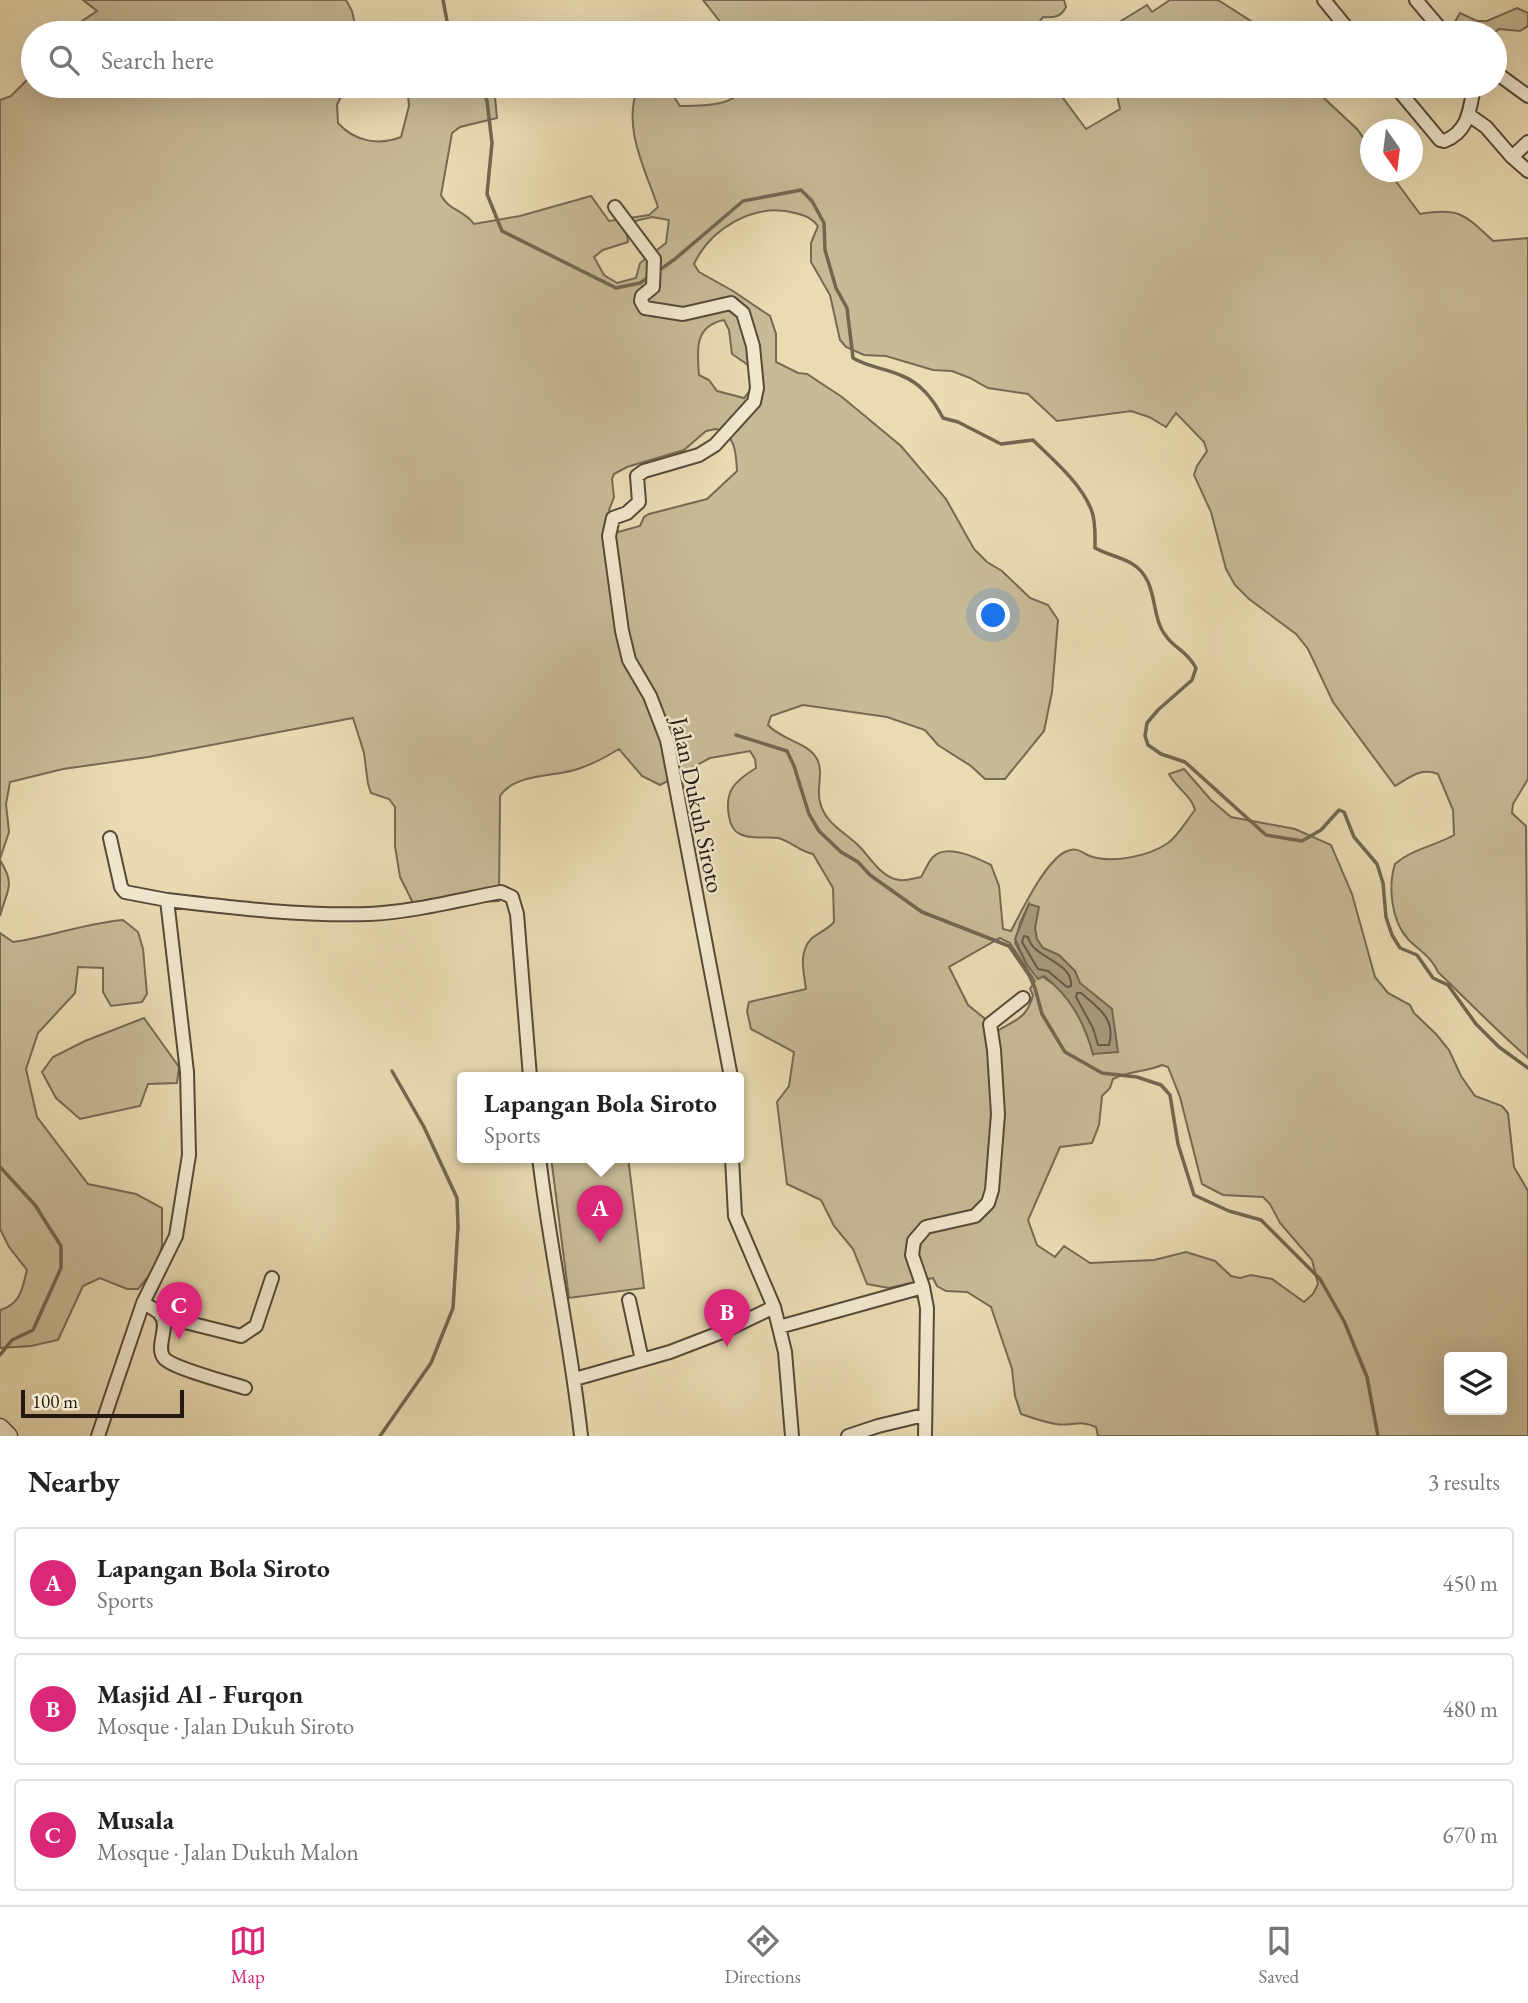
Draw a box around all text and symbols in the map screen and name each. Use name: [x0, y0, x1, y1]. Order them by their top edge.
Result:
search box: [21, 21, 1507, 98]
icon: search: [45, 41, 83, 79]
text: Search here: [101, 43, 214, 77]
north arrow: [1360, 119, 1423, 182]
your location: [976, 598, 1010, 632]
street label: Jalan Dukuh Siroto: [664, 712, 732, 896]
popup: [457, 1072, 744, 1163]
text: Lapangan Bola Siroto: [484, 1086, 717, 1120]
text: Sports: [484, 1120, 540, 1150]
pin: A: [577, 1185, 623, 1243]
pin: C: [156, 1282, 202, 1340]
pin: B: [704, 1289, 750, 1347]
map controls: [1444, 1352, 1507, 1415]
button: layers: [1444, 1352, 1507, 1415]
scale bar: [21, 1387, 184, 1419]
text: 100 m: [32, 1389, 78, 1414]
text: Nearby: [28, 1462, 120, 1501]
text: 3 results: [1428, 1467, 1500, 1497]
text: Lapangan Bola Siroto: [97, 1551, 330, 1585]
text: A: [45, 1568, 61, 1598]
text: 450 m: [1442, 1568, 1498, 1598]
text: Sports: [97, 1585, 153, 1615]
text: Masjid Al - Furqon: [97, 1677, 303, 1711]
text: B: [46, 1694, 60, 1724]
text: 480 m: [1442, 1694, 1498, 1724]
text: Mosque · Jalan Dukuh Siroto: [97, 1711, 354, 1741]
text: Musala: [97, 1803, 174, 1837]
text: C: [45, 1820, 61, 1850]
text: 670 m: [1442, 1820, 1498, 1850]
text: Mosque · Jalan Dukuh Malon: [97, 1837, 359, 1867]
tab: Map: [229, 1922, 267, 1989]
tab: Directions: [724, 1922, 801, 1989]
tab: Saved: [1258, 1922, 1299, 1989]

